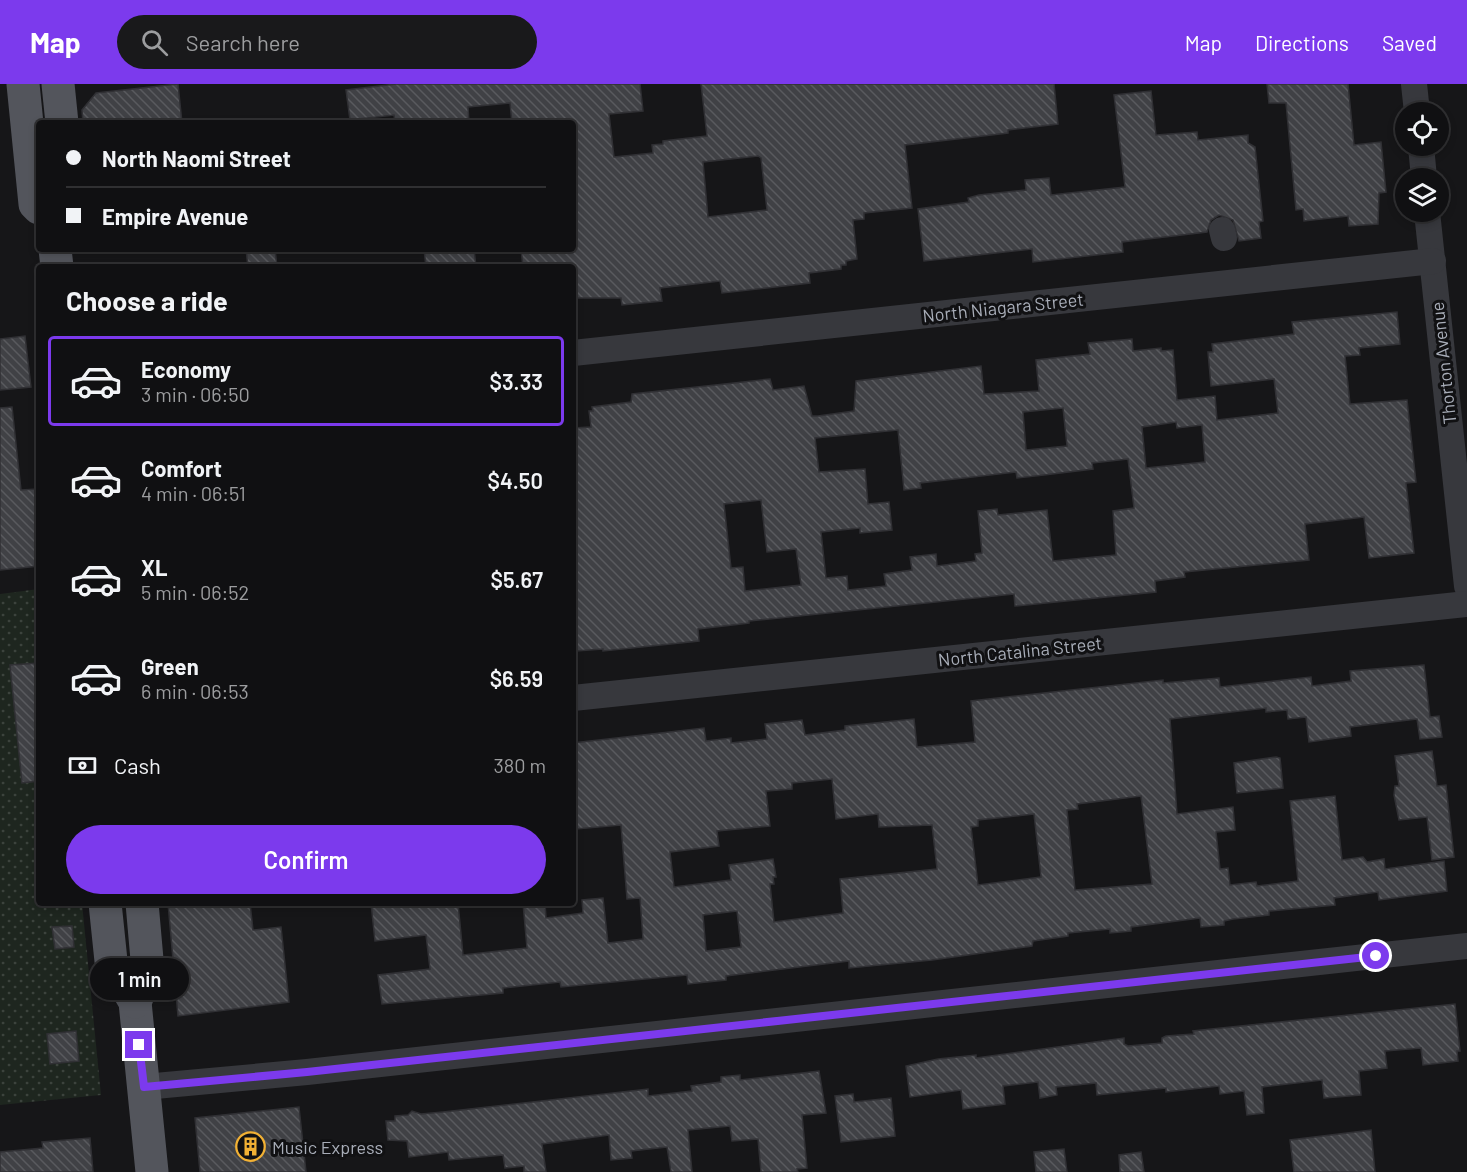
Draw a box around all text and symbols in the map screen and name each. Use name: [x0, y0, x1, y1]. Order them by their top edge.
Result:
search box: [117, 15, 537, 69]
text: Map: [30, 25, 81, 59]
icon: search: [138, 26, 171, 59]
text: Search here: [186, 29, 300, 55]
text: Map: [1185, 30, 1222, 55]
text: Directions: [1255, 30, 1349, 55]
text: Saved: [1382, 30, 1437, 55]
map controls: [1395, 102, 1449, 222]
button: locate: [1395, 102, 1449, 156]
text: North Naomi Street: [102, 145, 291, 171]
button: layers: [1395, 168, 1449, 222]
text: Empire Avenue: [102, 203, 248, 229]
text: Choose a ride: [66, 284, 228, 316]
street label: North Niagara Street: [921, 288, 1085, 326]
street label: Thorton Avenue: [1426, 301, 1460, 425]
icon: car: [69, 354, 123, 408]
text: Economy: [141, 356, 231, 382]
text: $3.33: [489, 368, 543, 394]
text: 3 min · 06:50: [141, 382, 250, 406]
icon: car: [69, 453, 123, 507]
text: Comfort: [141, 455, 222, 481]
text: $4.50: [487, 467, 543, 493]
text: 4 min · 06:51: [141, 481, 246, 505]
icon: car: [69, 552, 123, 606]
text: XL: [141, 554, 167, 580]
text: $5.67: [490, 566, 543, 592]
text: 5 min · 06:52: [141, 580, 249, 604]
street label: North Catalina Street: [937, 631, 1103, 671]
icon: car: [69, 651, 123, 705]
text: Green: [141, 653, 199, 679]
text: $6.59: [490, 665, 543, 691]
text: 6 min · 06:53: [141, 679, 249, 703]
icon: cash: [66, 749, 99, 782]
text: Cash: [114, 752, 161, 778]
text: 380 m: [493, 753, 546, 777]
button: Confirm: [66, 825, 546, 894]
route start: [1362, 942, 1389, 969]
callout: 1 min: [90, 958, 188, 1000]
text: 1 min: [118, 967, 161, 991]
route end: [125, 1031, 152, 1058]
building icon: Music Express: [235, 1131, 267, 1163]
place label: Music Express: [272, 1136, 383, 1158]

